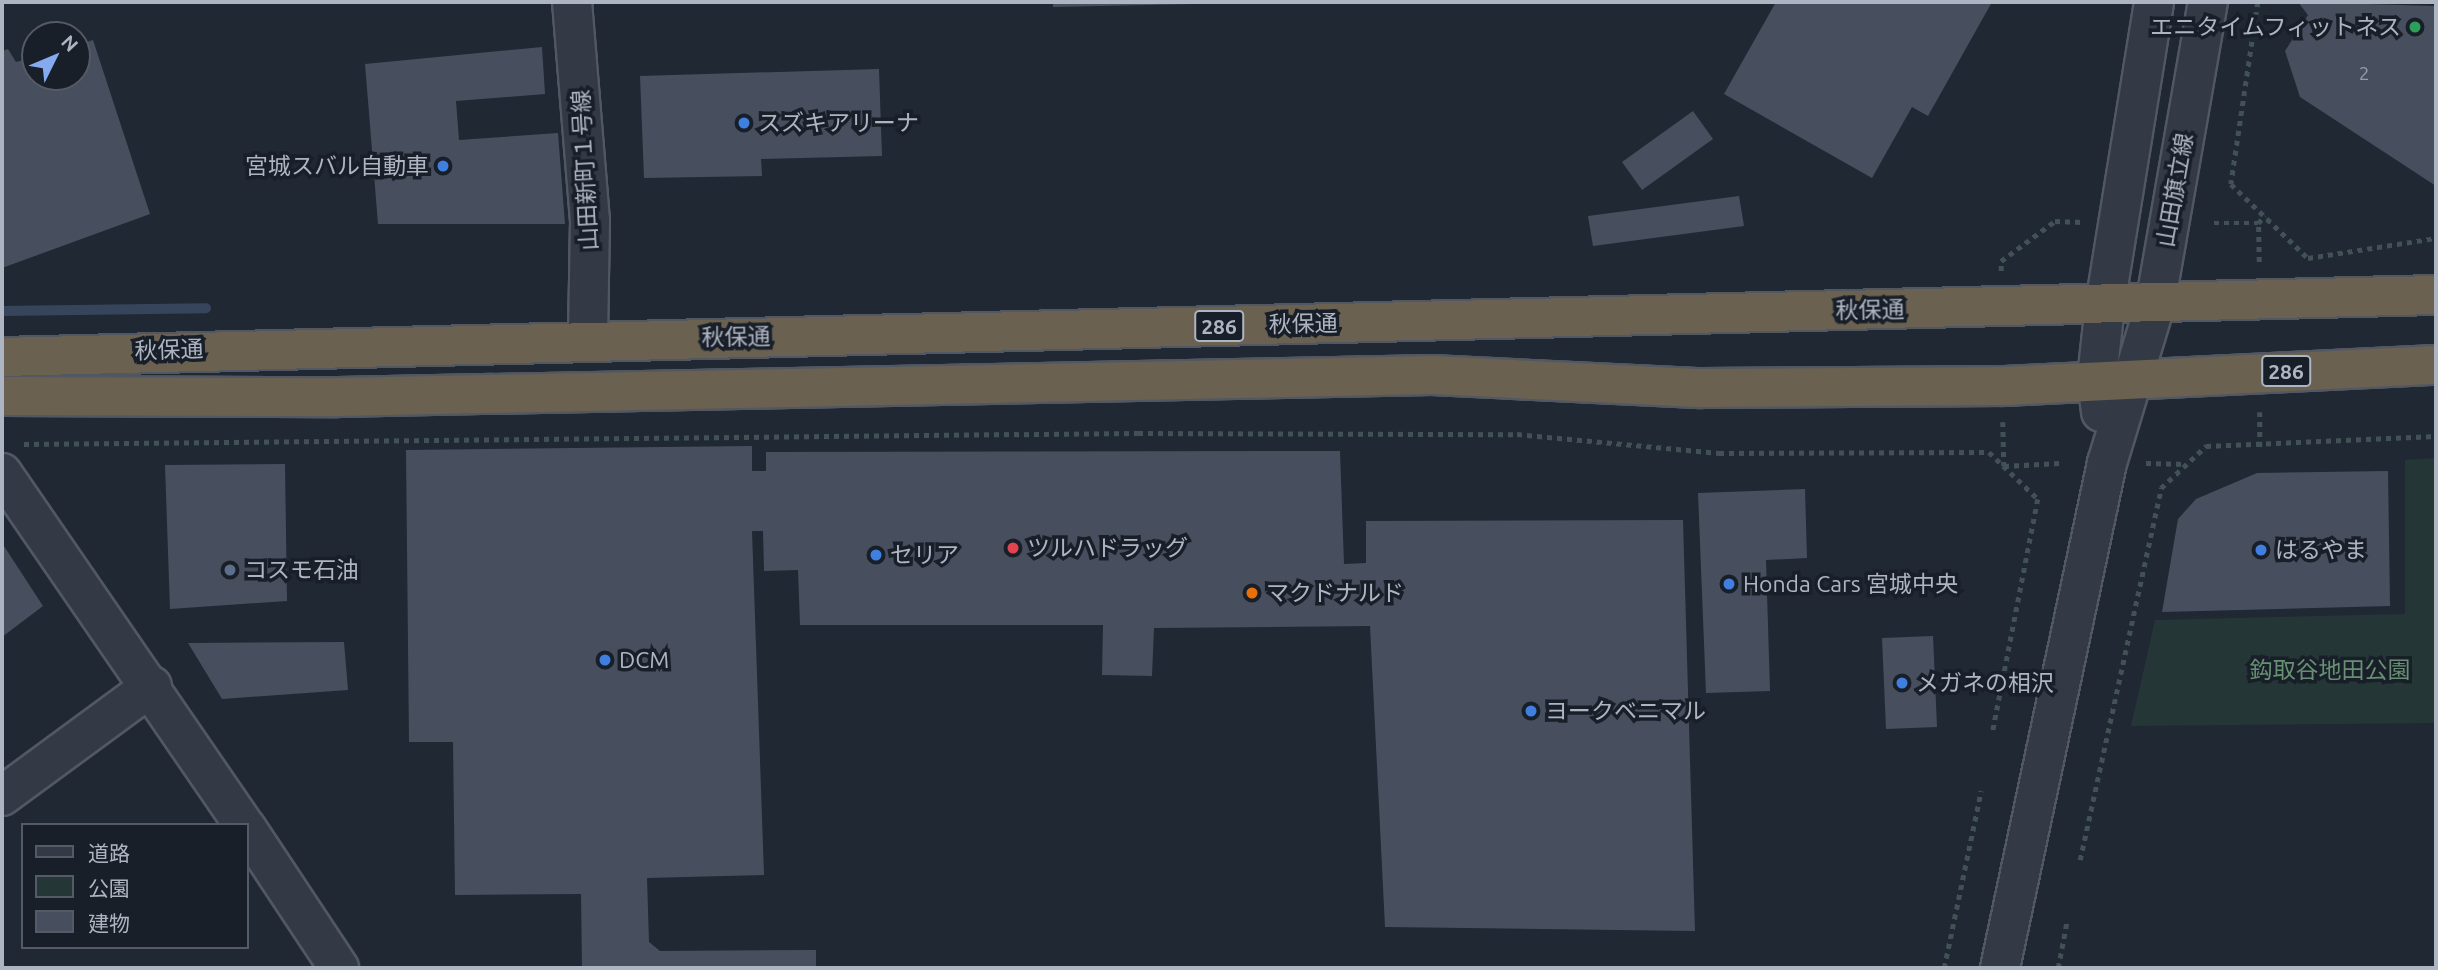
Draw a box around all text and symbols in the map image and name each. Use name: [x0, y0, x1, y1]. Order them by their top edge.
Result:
place label: エニタイムフィットネス: [2148, 13, 2401, 41]
marker: エニタイムフィットネス: [2407, 19, 2423, 35]
north arrow: [21, 21, 91, 91]
text: N: [57, 30, 83, 56]
house number: 2: [2359, 63, 2369, 85]
street label: 山田新町１号線: [567, 89, 603, 251]
place label: スズキアリーナ: [758, 109, 919, 137]
marker: スズキアリーナ: [736, 115, 752, 131]
street label: 山田旗立線: [2151, 131, 2199, 249]
place label: 宮城スバル自動車: [245, 152, 429, 180]
marker: 宮城スバル自動車: [435, 158, 451, 174]
street label: 秋保通: [1835, 296, 1905, 324]
road number: 286: [1193, 308, 1245, 344]
street label: 秋保通: [1268, 310, 1338, 338]
street label: 秋保通: [701, 323, 771, 351]
street label: 秋保通: [134, 335, 204, 365]
road number: 286: [2260, 354, 2312, 388]
place label: ツルハドラッグ: [1027, 534, 1188, 562]
place label: はるやま: [2275, 536, 2367, 564]
marker: ツルハドラッグ: [1005, 540, 1021, 556]
place label: セリア: [890, 541, 959, 569]
marker: はるやま: [2253, 542, 2269, 558]
marker: セリア: [868, 547, 884, 563]
place label: コスモ石油: [244, 556, 359, 584]
marker: コスモ石油: [222, 562, 238, 578]
place label: Honda Cars 宮城中央: [1743, 570, 1958, 598]
marker: Honda Cars 宮城中央: [1721, 576, 1737, 592]
place label: マクドナルド: [1266, 579, 1404, 607]
marker: マクドナルド: [1244, 585, 1260, 601]
place label: DCM: [619, 646, 669, 674]
marker: DCM: [597, 652, 613, 668]
park label: 鈎取谷地田公園: [2250, 656, 2410, 684]
place label: メガネの相沢: [1916, 669, 2054, 697]
marker: メガネの相沢: [1894, 675, 1910, 691]
place label: ヨークベニマル: [1545, 697, 1706, 725]
marker: ヨークベニマル: [1523, 703, 1539, 719]
legend: [21, 823, 248, 949]
text: 道路: [88, 841, 130, 865]
text: 公園: [88, 876, 130, 900]
text: 建物: [88, 911, 130, 935]

